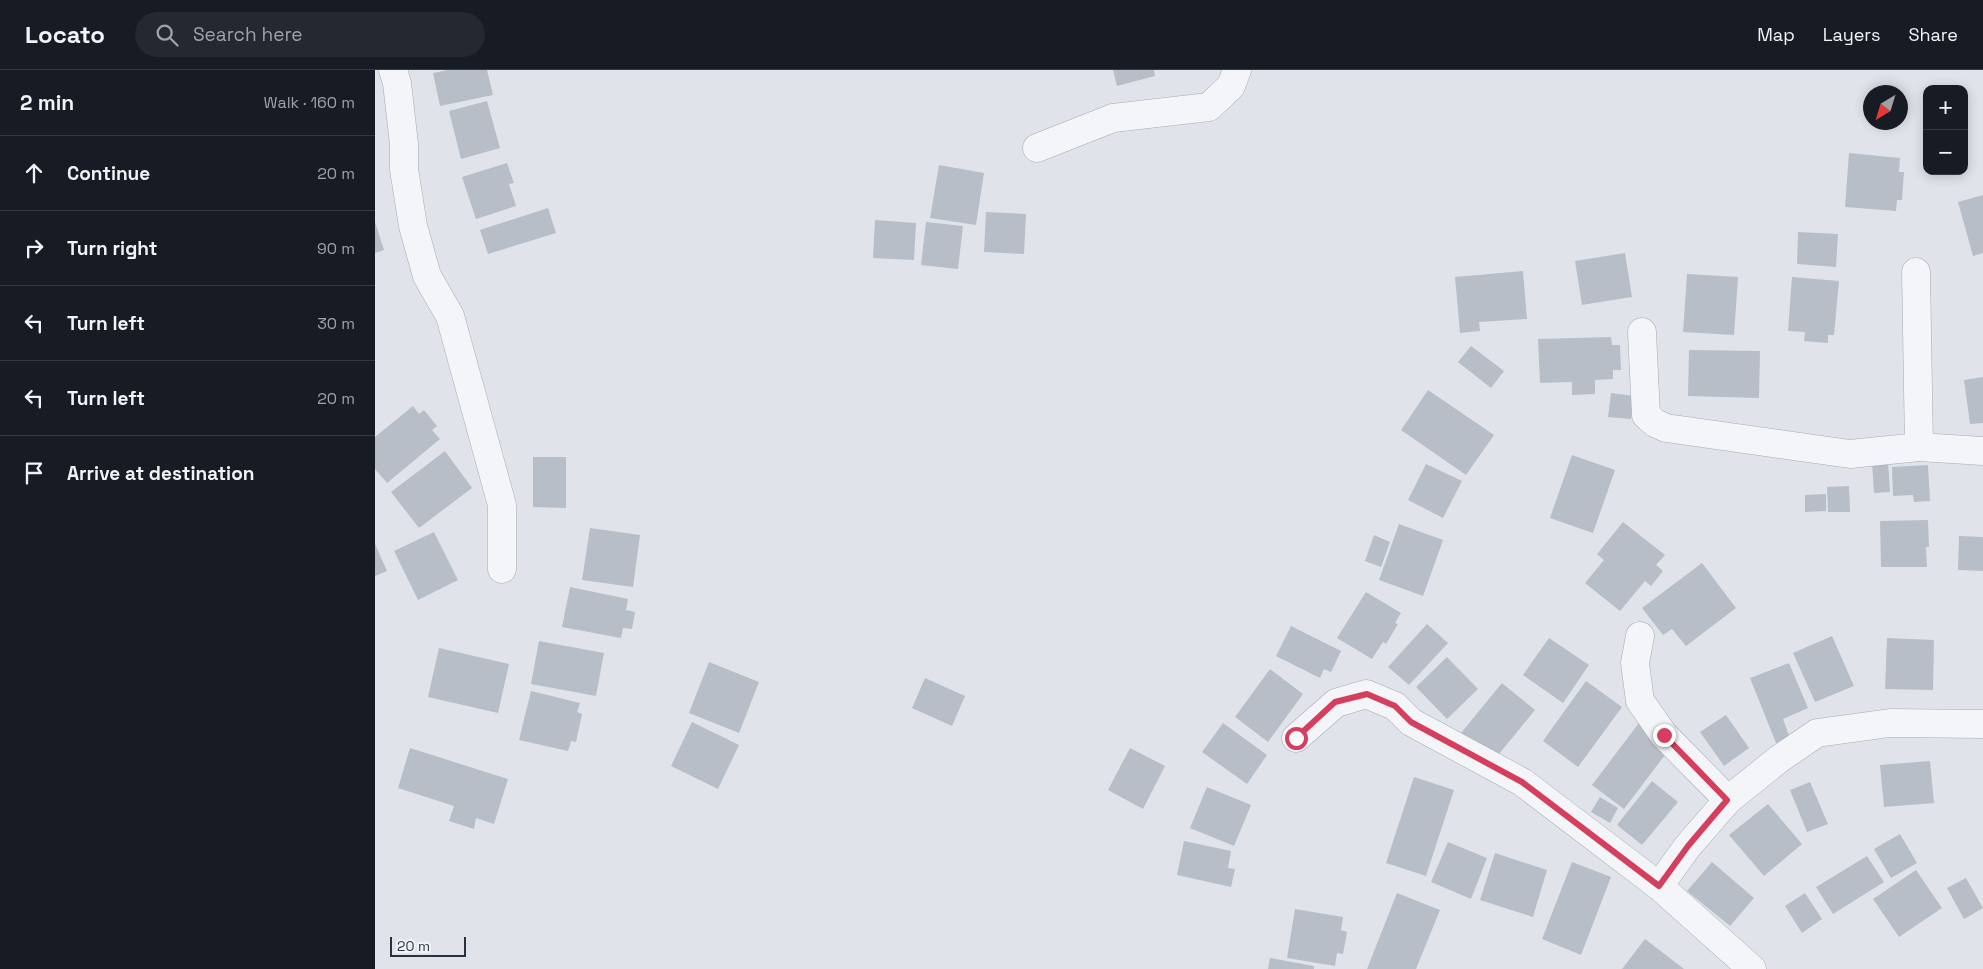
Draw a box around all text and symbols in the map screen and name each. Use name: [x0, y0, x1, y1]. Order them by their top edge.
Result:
search box: [135, 12, 485, 57]
text: Locato: [25, 19, 105, 50]
icon: search: [153, 21, 181, 49]
text: Search here: [193, 22, 302, 47]
text: Map: [1757, 23, 1795, 46]
text: Layers: [1823, 23, 1880, 46]
text: Share: [1908, 23, 1958, 46]
north arrow: [1863, 85, 1908, 130]
map controls: [1923, 85, 1968, 175]
button: +: [1923, 85, 1968, 130]
text: 2 min: [20, 89, 74, 116]
text: Walk · 160 m: [264, 92, 355, 113]
button: −: [1923, 130, 1968, 175]
icon: ahead: [20, 159, 48, 187]
text: Continue: [67, 161, 150, 186]
text: 20 m: [317, 163, 355, 184]
icon: right: [20, 234, 48, 262]
text: Turn right: [67, 236, 157, 261]
text: 90 m: [317, 238, 355, 259]
icon: left: [20, 309, 48, 337]
text: Turn left: [67, 311, 145, 336]
text: 30 m: [317, 313, 355, 334]
icon: left: [20, 384, 48, 412]
text: Turn left: [67, 386, 145, 411]
text: 20 m: [317, 388, 355, 409]
icon: arrive: [20, 459, 48, 487]
text: Arrive at destination: [67, 461, 255, 486]
route end: [1653, 724, 1676, 747]
route start: [1285, 727, 1308, 750]
scale bar: [390, 934, 466, 957]
text: 20 m: [397, 937, 430, 955]

